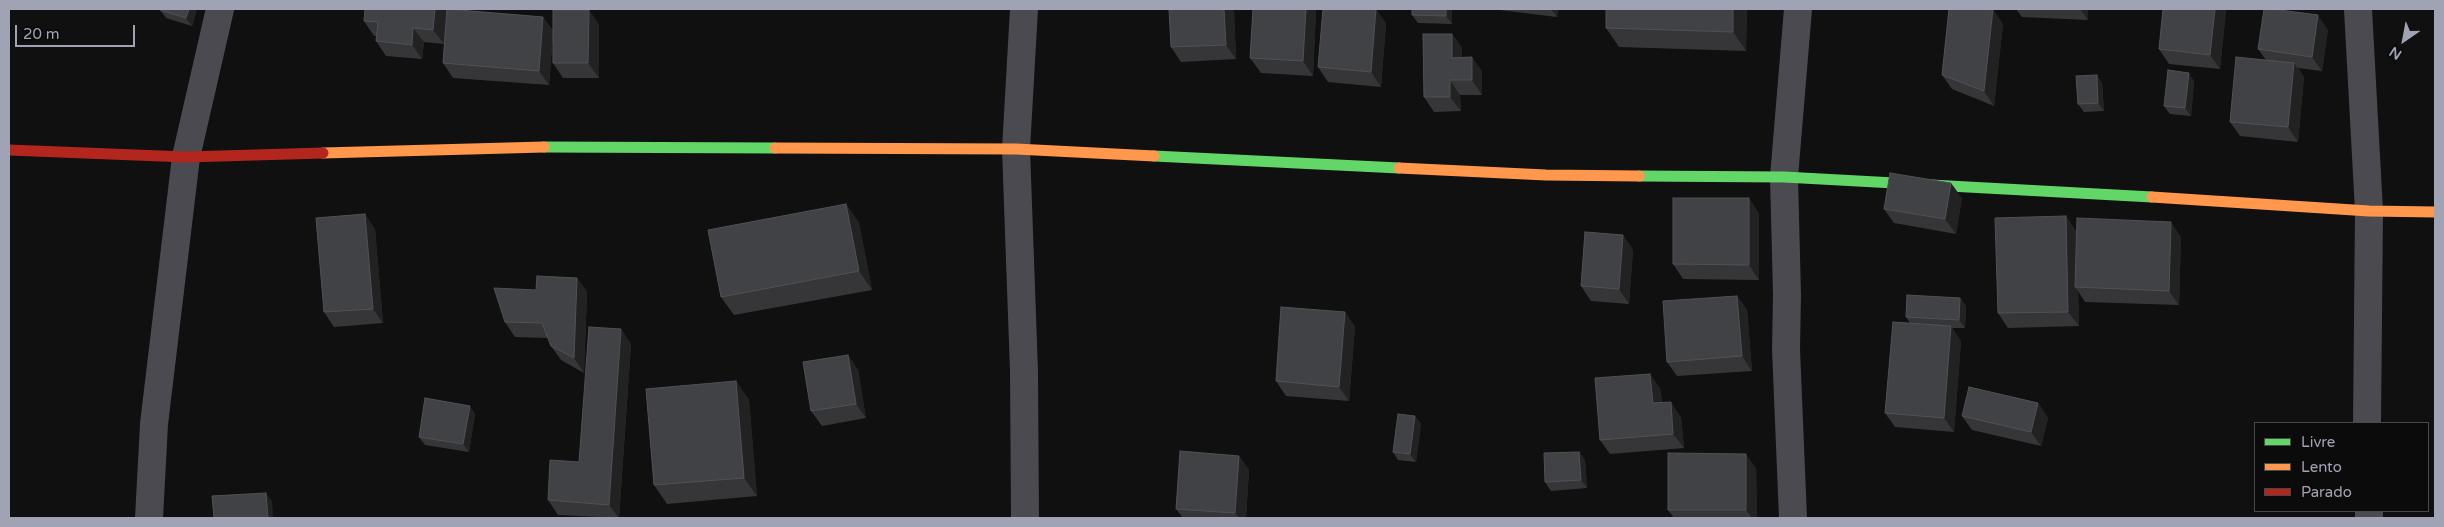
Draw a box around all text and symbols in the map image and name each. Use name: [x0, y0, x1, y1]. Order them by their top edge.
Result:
scale bar: [18, 15, 138, 47]
north arrow: [2379, 15, 2429, 65]
text: 20 m: [23, 25, 60, 43]
text: N: [2386, 43, 2405, 63]
legend: [2254, 422, 2429, 512]
text: Livre: [2301, 433, 2335, 451]
text: Lento: [2301, 458, 2342, 476]
text: Parado: [2301, 483, 2352, 501]

